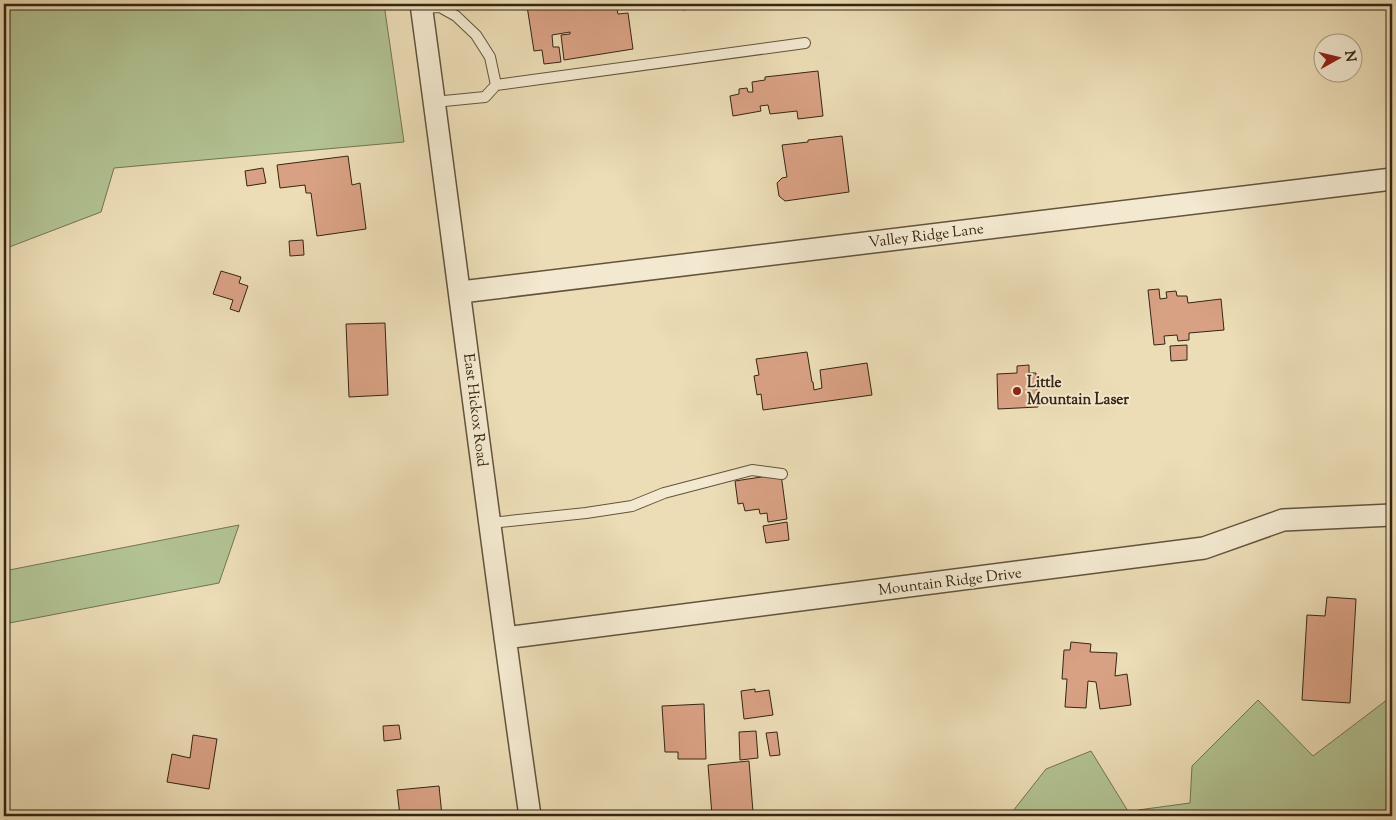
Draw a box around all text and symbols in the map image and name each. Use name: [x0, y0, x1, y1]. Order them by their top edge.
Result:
north arrow: [1314, 32, 1364, 82]
text: N: [1338, 50, 1360, 63]
street label: Valley Ridge Lane: [867, 219, 985, 254]
street label: East Hickox Road: [457, 352, 492, 469]
place label: Little Mountain Laser: [1027, 373, 1129, 411]
marker: Little Mountain Laser: [1011, 385, 1023, 397]
street label: Mountain Ridge Drive: [877, 563, 1023, 602]

